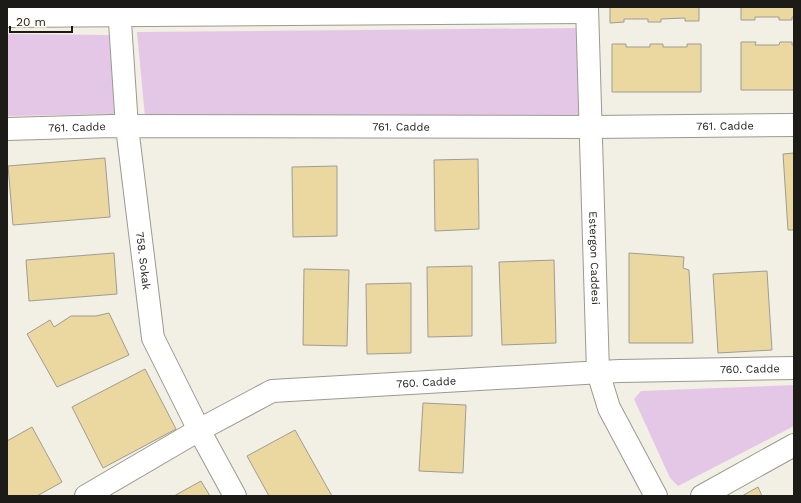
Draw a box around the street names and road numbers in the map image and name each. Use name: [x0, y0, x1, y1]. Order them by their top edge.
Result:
street label: 761. Cadde: [696, 119, 754, 132]
street label: 761. Cadde: [48, 120, 106, 134]
street label: 761. Cadde: [372, 120, 430, 133]
street label: Estergon Caddesi: [587, 211, 602, 305]
street label: 758. Sokak: [133, 231, 153, 290]
street label: 760. Cadde: [720, 362, 780, 376]
street label: 760. Cadde: [396, 374, 456, 390]

